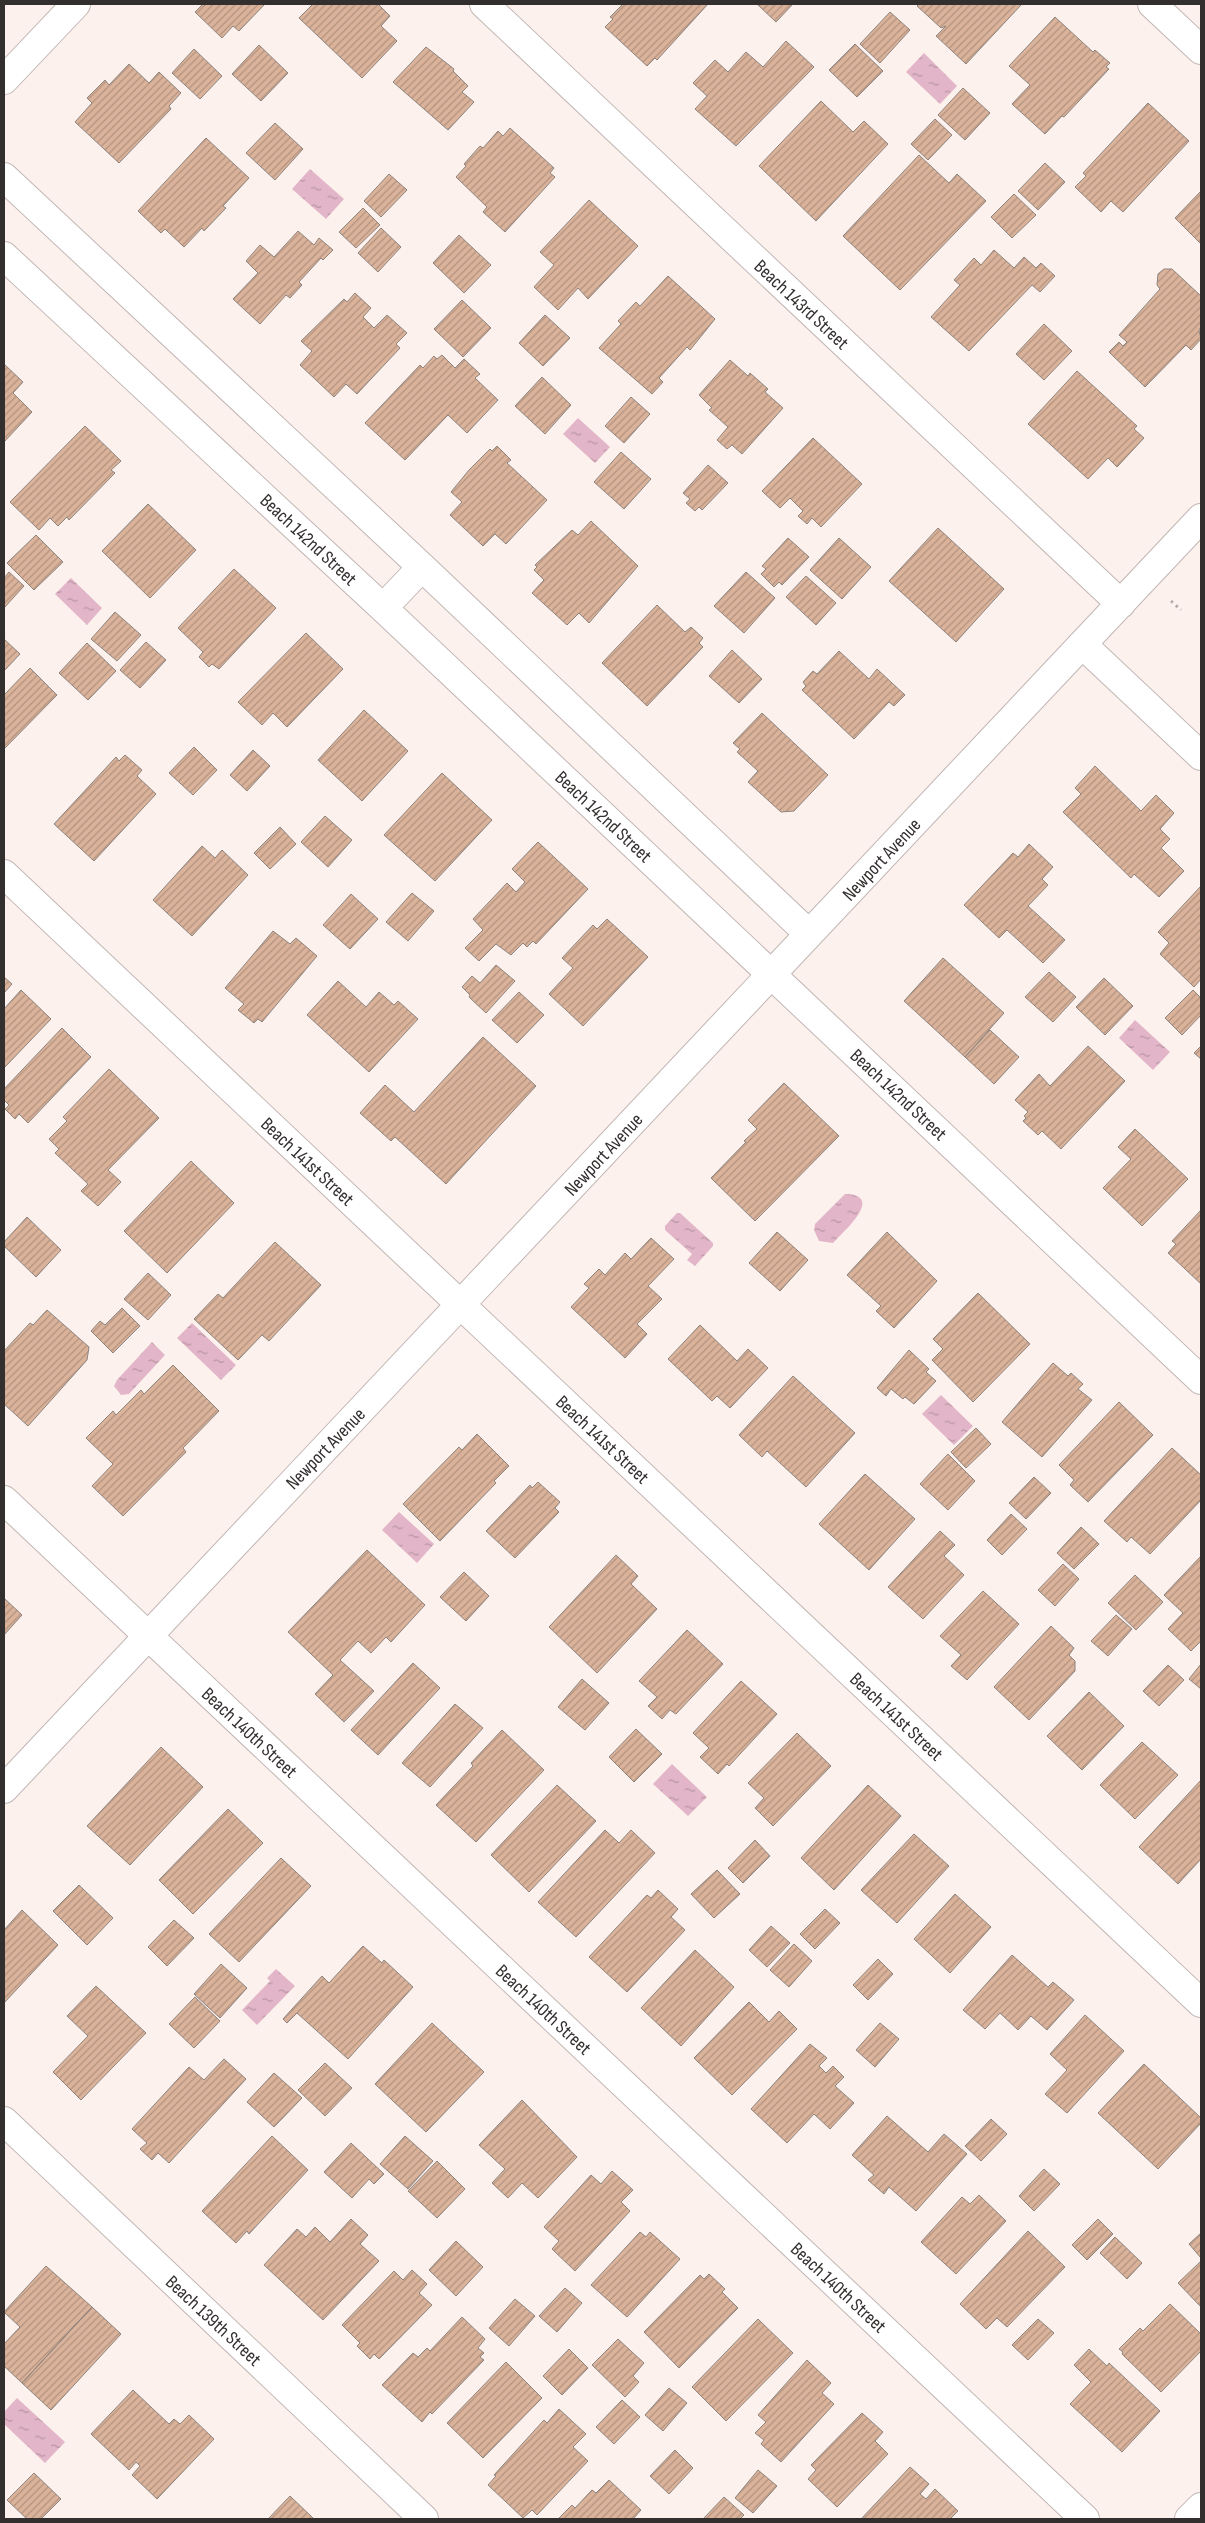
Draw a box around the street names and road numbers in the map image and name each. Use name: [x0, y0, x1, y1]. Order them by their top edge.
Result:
street label: Beach 143rd Street: [749, 255, 853, 355]
street label: Beach 142nd Street: [255, 489, 361, 591]
street label: Beach 142nd Street: [550, 766, 656, 868]
street label: Newport Avenue: [838, 814, 926, 906]
street label: Beach 142nd Street: [845, 1044, 951, 1146]
street label: Newport Avenue: [560, 1109, 648, 1201]
street label: Beach 141st Street: [256, 1113, 359, 1211]
street label: Beach 141st Street: [551, 1391, 654, 1489]
street label: Newport Avenue: [281, 1403, 371, 1495]
street label: Beach 141st Street: [845, 1668, 948, 1766]
street label: Beach 140th Street: [196, 1683, 302, 1783]
street label: Beach 140th Street: [490, 1960, 596, 2060]
street label: Beach 140th Street: [785, 2238, 891, 2338]
street label: Beach 139th Street: [160, 2271, 266, 2371]

